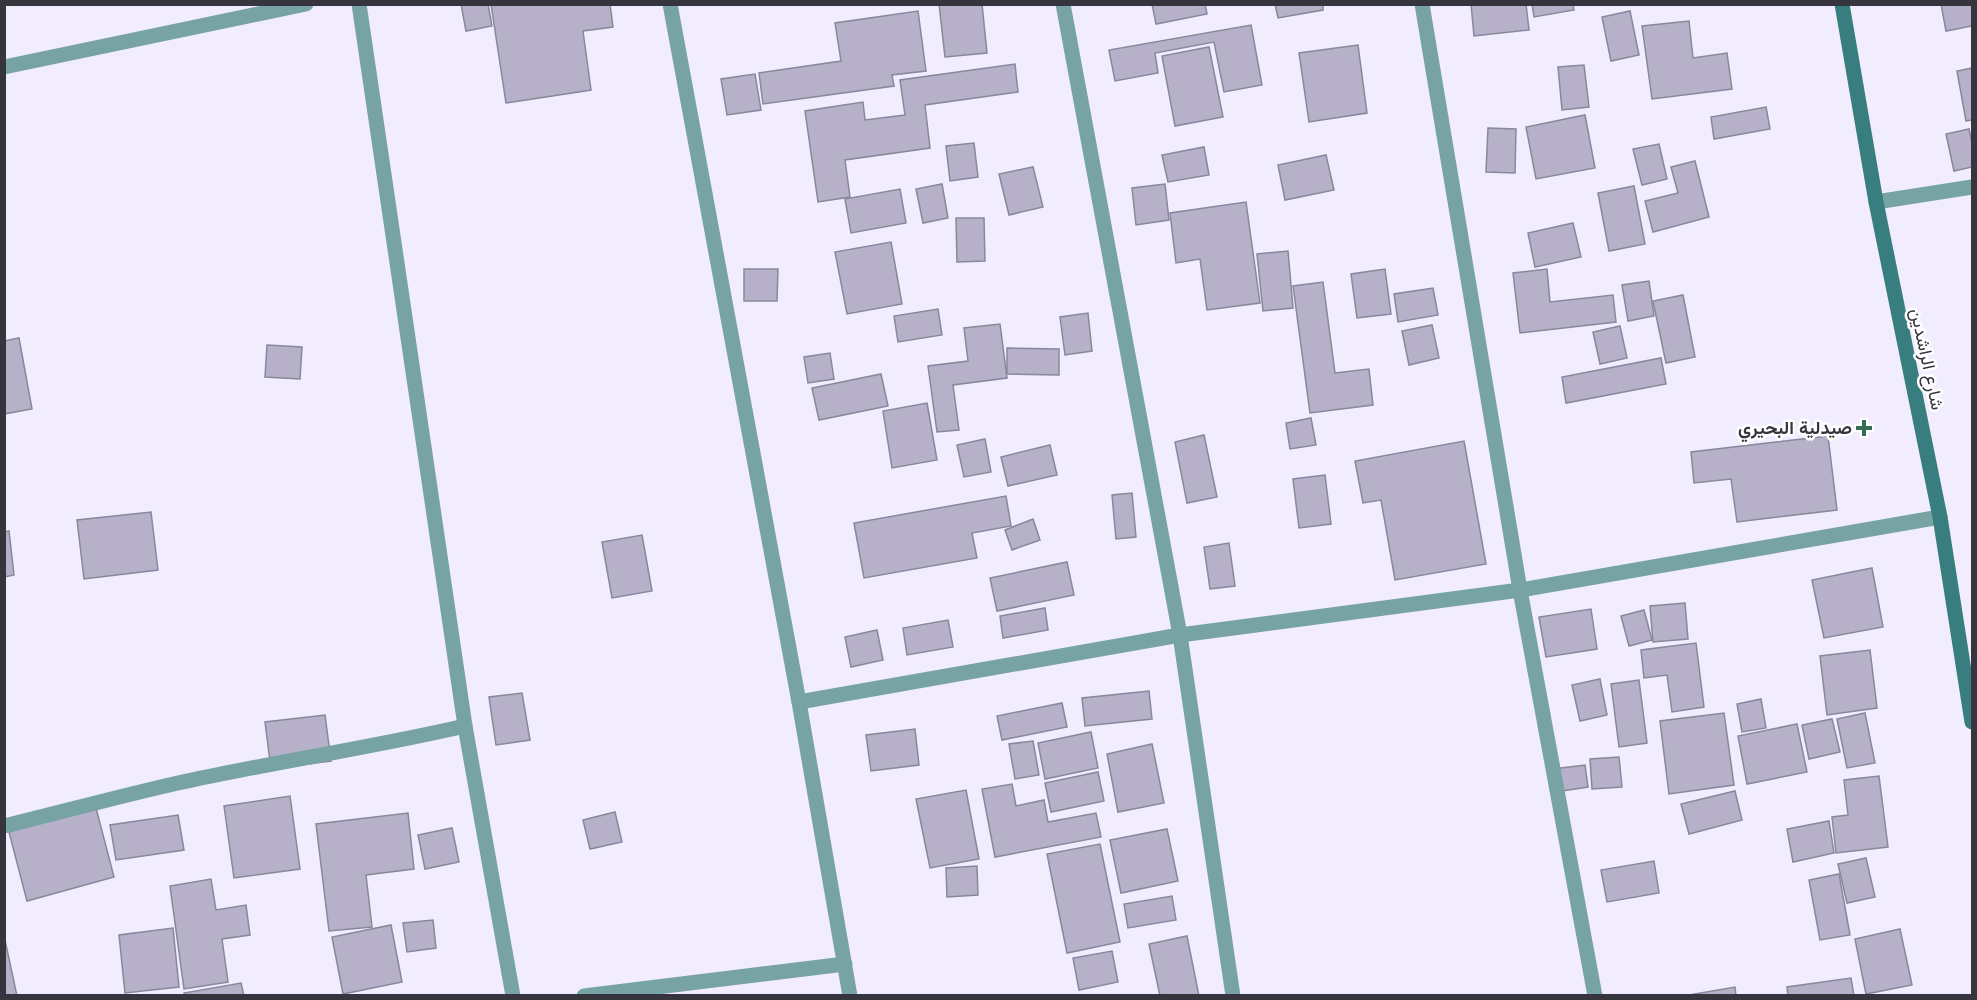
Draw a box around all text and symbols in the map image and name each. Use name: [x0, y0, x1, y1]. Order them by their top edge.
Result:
street label: شارع الراشدين: [1905, 306, 1948, 412]
place label: صيدلية البحيري: [1738, 418, 1852, 443]
marker: صيدلية البحيري: [1857, 421, 1871, 435]

